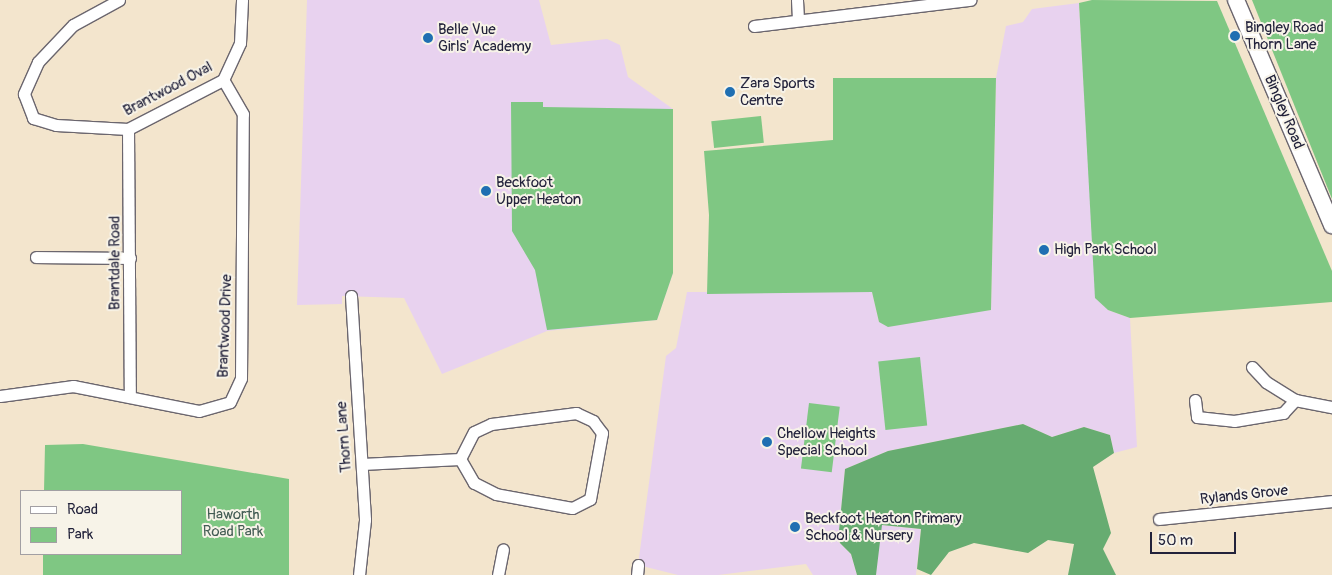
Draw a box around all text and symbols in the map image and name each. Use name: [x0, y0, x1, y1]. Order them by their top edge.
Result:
place label: Bingley Road Thorn Lane: [1245, 18, 1324, 53]
place label: Belle Vue Girls' Academy: [438, 20, 531, 55]
marker: Bingley Road Thorn Lane: [1229, 30, 1241, 42]
marker: Belle Vue Girls' Academy: [422, 32, 434, 44]
street label: Brantwood Oval: [120, 58, 216, 120]
street label: Bingley Road: [1260, 72, 1308, 152]
place label: Zara Sports Centre: [740, 74, 815, 109]
marker: Zara Sports Centre: [724, 86, 736, 98]
place label: Beckfoot Upper Heaton: [496, 173, 581, 208]
marker: Beckfoot Upper Heaton: [480, 185, 492, 197]
street label: Brantdale Road: [106, 216, 124, 310]
place label: High Park School: [1054, 241, 1157, 259]
marker: High Park School: [1038, 244, 1050, 256]
street label: Brantwood Drive: [214, 274, 236, 378]
street label: Thorn Lane: [333, 401, 355, 473]
place label: Chellow Heights Special School: [777, 424, 876, 459]
marker: Chellow Heights Special School: [761, 436, 773, 448]
street label: Rylands Grove: [1199, 481, 1289, 509]
legend: [20, 490, 182, 555]
text: Road: [67, 500, 98, 519]
park label: Haworth Road Park: [203, 505, 263, 540]
place label: Beckfoot Heaton Primary School & Nursery: [805, 509, 962, 544]
marker: Beckfoot Heaton Primary School & Nursery: [789, 521, 801, 533]
scale bar: [1152, 522, 1238, 554]
text: Park: [67, 525, 93, 544]
text: 50 m: [1158, 531, 1193, 550]

